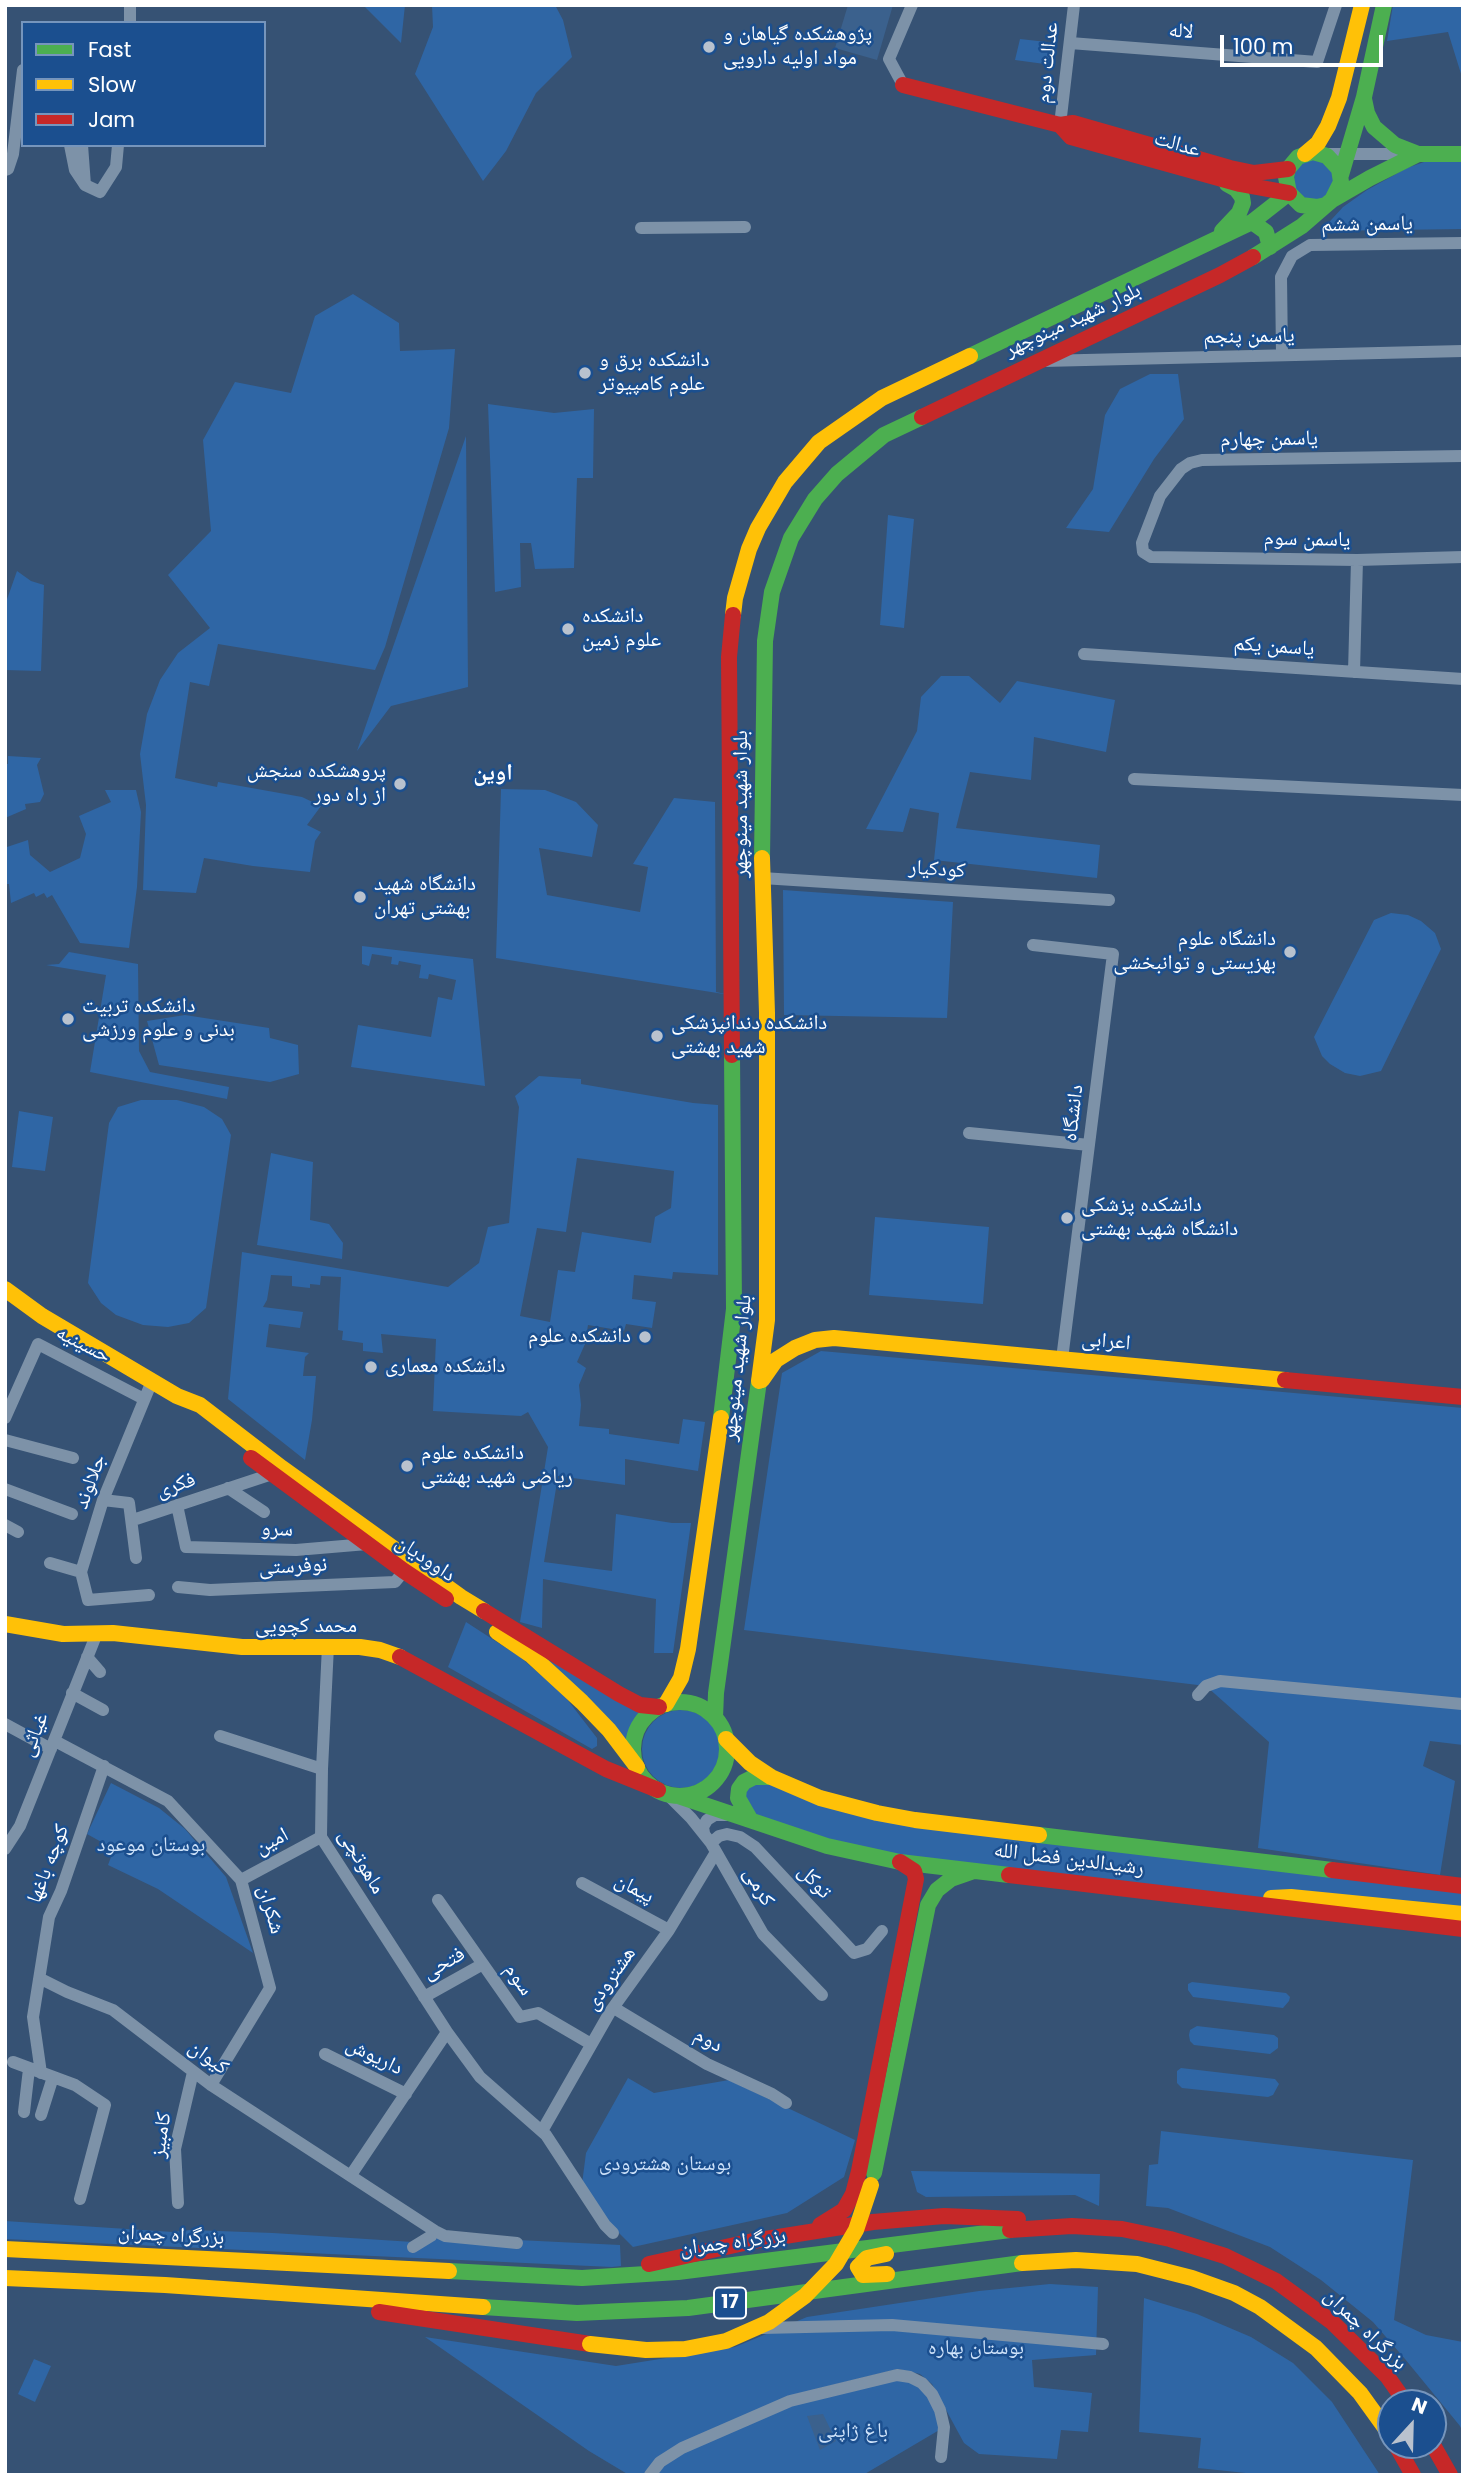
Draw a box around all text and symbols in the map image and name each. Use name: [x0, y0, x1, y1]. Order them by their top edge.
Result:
street label: لاله: [1168, 18, 1194, 46]
legend: [21, 21, 266, 147]
street label: عدالت دوم: [1031, 21, 1065, 105]
scale bar: [1223, 21, 1386, 65]
place label: پژوهشکده گیاهان و مواد اولیه دارویی: [723, 22, 872, 72]
text: 100 m: [1233, 32, 1293, 61]
text: Fast: [88, 35, 131, 64]
marker: پژوهشکده گیاهان و مواد اولیه دارویی: [701, 39, 717, 55]
text: Slow: [88, 70, 136, 99]
text: Jam: [88, 105, 135, 134]
street label: عدالت: [1151, 126, 1203, 164]
street label: یاسمن ششم: [1321, 212, 1413, 238]
street label: بلوار شهید مینوچهر: [1001, 278, 1145, 364]
street label: یاسمن پنجم: [1203, 324, 1295, 350]
place label: دانشکده برق و علوم کامپیوتر: [599, 348, 709, 398]
marker: دانشکده برق و علوم کامپیوتر: [577, 365, 593, 381]
street label: یاسمن چهارم: [1220, 427, 1318, 453]
street label: یاسمن سوم: [1263, 527, 1351, 553]
place label: دانشکده علوم زمین: [582, 604, 661, 654]
marker: دانشکده علوم زمین: [560, 621, 576, 637]
street label: یاسمن یکم: [1233, 632, 1315, 662]
street label: بلوار شهید مینوچهر: [729, 730, 755, 878]
place label: پروهشکده سنجش از راه دور: [247, 759, 386, 809]
district label: اوین: [473, 760, 513, 788]
marker: پروهشکده سنجش از راه دور: [392, 776, 408, 792]
street label: کودکیار: [908, 855, 966, 885]
place label: دانشگاه شهید بهشتی تهران: [374, 872, 476, 922]
marker: دانشگاه شهید بهشتی تهران: [352, 889, 368, 905]
place label: دانشگاه علوم بهزیستی و توانبخشی: [1113, 927, 1276, 977]
marker: دانشگاه علوم بهزیستی و توانبخشی: [1282, 944, 1298, 960]
place label: دانشکده تربیت بدنی و علوم ورزشی: [82, 994, 235, 1044]
marker: دانشکده تربیت بدنی و علوم ورزشی: [60, 1011, 76, 1027]
place label: دانشکده دندانپزشکی شهید بهشتی: [671, 1011, 827, 1061]
marker: دانشکده دندانپزشکی شهید بهشتی: [649, 1028, 665, 1044]
street label: دانشگاه: [1058, 1083, 1090, 1143]
place label: دانشکده پزشکی دانشگاه شهید بهشتی: [1081, 1193, 1238, 1243]
marker: دانشکده پزشکی دانشگاه شهید بهشتی: [1059, 1210, 1075, 1226]
street label: بلوار شهید مینوچهر: [718, 1293, 758, 1443]
street label: حسینیه: [51, 1321, 115, 1369]
place label: دانشکده علوم: [528, 1324, 631, 1350]
street label: اعرابی: [1080, 1327, 1132, 1357]
marker: دانشکده علوم: [637, 1329, 653, 1345]
place label: دانشکده معماری: [385, 1354, 505, 1380]
marker: دانشکده معماری: [363, 1359, 379, 1375]
place label: دانشکده علوم ریاضی شهید بهشتی: [421, 1441, 573, 1491]
street label: جلالوند: [70, 1451, 112, 1513]
marker: دانشکده علوم ریاضی شهید بهشتی: [399, 1458, 415, 1474]
street label: فکری: [153, 1468, 199, 1504]
street label: سرو: [261, 1517, 293, 1543]
street label: داوودیان: [390, 1530, 460, 1588]
street label: نوفرستی: [258, 1553, 328, 1581]
street label: محمد کچویی: [255, 1614, 357, 1640]
street label: غیاثی: [15, 1709, 55, 1761]
street label: کوچه باغها: [23, 1821, 75, 1907]
street label: امین: [251, 1823, 293, 1861]
street label: ماهوتچی: [332, 1825, 390, 1899]
park label: بوستان موعود: [97, 1833, 205, 1859]
street label: رشیدالدین فضل الله: [992, 1838, 1146, 1882]
street label: توکل: [792, 1859, 836, 1905]
street label: کرمی: [737, 1863, 779, 1911]
street label: پیمان: [610, 1868, 658, 1910]
street label: شکران: [251, 1883, 289, 1937]
street label: فتحی: [418, 1942, 470, 1986]
street label: هشترودی: [580, 1942, 642, 2016]
street label: سوم: [498, 1959, 538, 2001]
street label: دوم: [689, 2023, 727, 2059]
street label: داریوش: [341, 2033, 407, 2081]
street label: کیوان: [183, 2035, 233, 2081]
street label: کامبیز: [146, 2111, 178, 2159]
park label: بوستان هشترودی: [599, 2152, 731, 2178]
street label: بزرگراه چمران: [117, 2221, 225, 2251]
street label: بزرگراه چمران: [679, 2224, 787, 2262]
street label: بزرگراه چمران: [1318, 2284, 1412, 2376]
road number: 17: [714, 2288, 746, 2318]
park label: بوستان بهاره: [928, 2336, 1024, 2362]
north arrow: [1377, 2389, 1447, 2459]
text: N: [1408, 2391, 1431, 2421]
park label: باغ ژاپنی: [818, 2419, 888, 2445]

